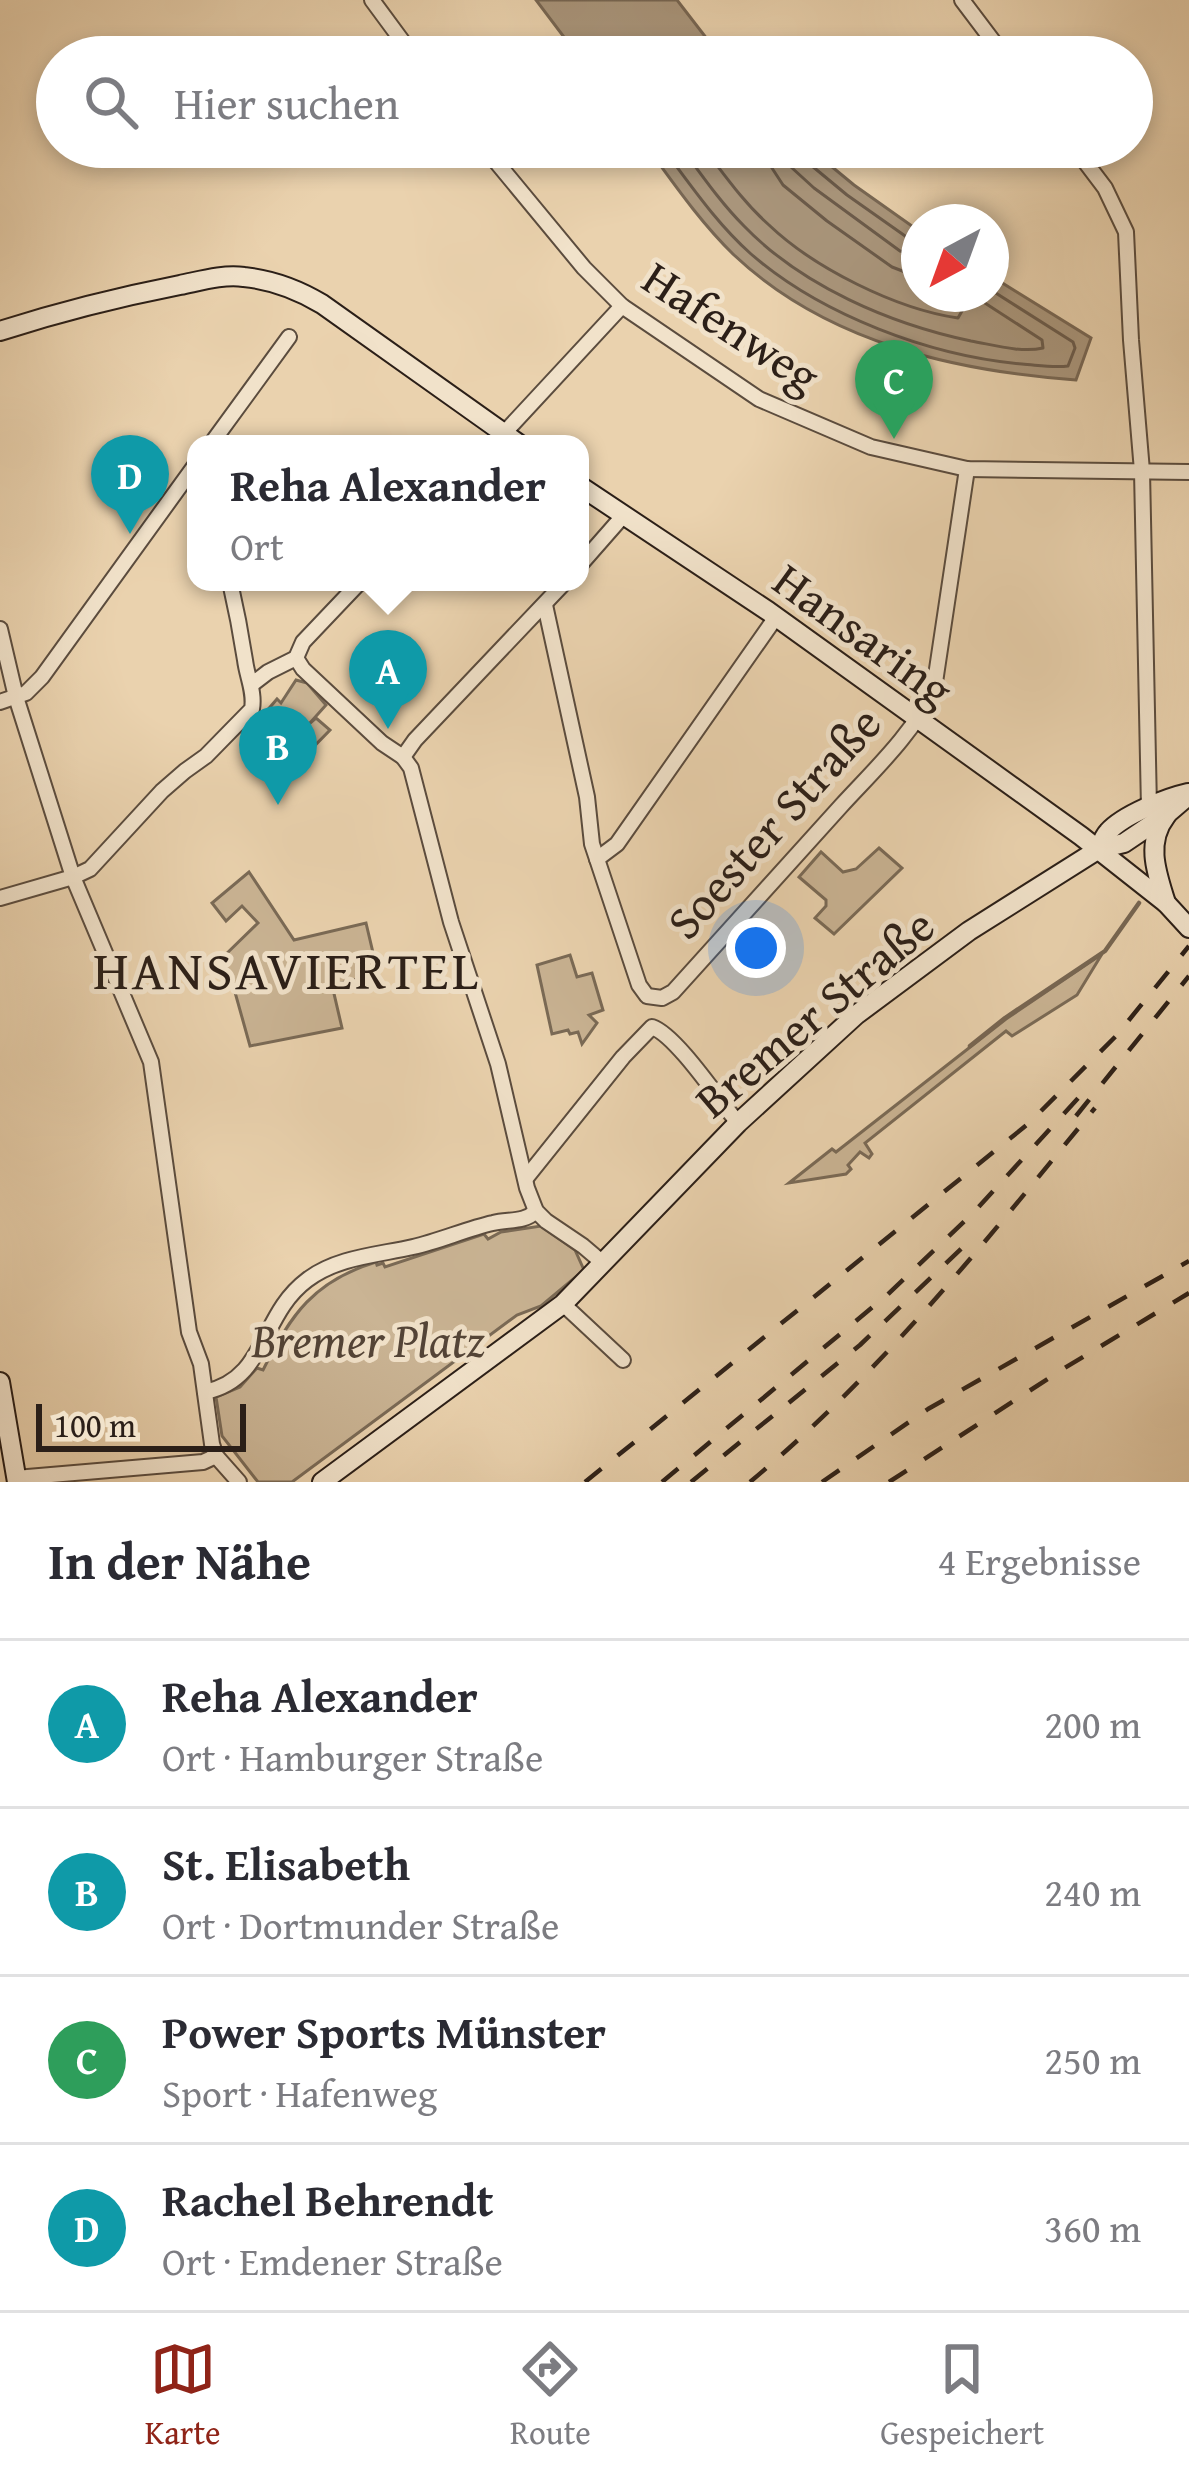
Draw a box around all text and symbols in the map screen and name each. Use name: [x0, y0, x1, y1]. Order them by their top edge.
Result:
search box: [36, 36, 1153, 168]
icon: search: [78, 69, 144, 135]
text: Hier suchen: [174, 70, 399, 135]
north arrow: [901, 204, 1009, 312]
street label: Hafenweg: [629, 242, 835, 410]
pin: C: [855, 340, 933, 439]
pin: D: [91, 435, 169, 534]
popup: [187, 435, 589, 591]
text: Reha Alexander: [230, 452, 546, 517]
text: Ort: [230, 517, 284, 574]
street label: Hansaring: [759, 544, 969, 724]
pin: A: [349, 630, 427, 729]
street label: Soester Straße: [649, 690, 897, 954]
pin: B: [239, 706, 317, 805]
street label: Bremer Straße: [679, 890, 949, 1134]
your location: [726, 918, 786, 978]
district label: HANSAVIERTEL: [93, 930, 481, 1009]
park label: Bremer Platz: [250, 1304, 485, 1375]
scale bar: [36, 1398, 246, 1451]
text: 100 m: [54, 1401, 136, 1449]
text: In der Nähe: [48, 1523, 311, 1598]
text: 4 Ergebnisse: [938, 1532, 1141, 1589]
text: Reha Alexander: [162, 1663, 478, 1728]
text: A: [75, 1695, 99, 1752]
text: 200 m: [1044, 1695, 1141, 1752]
text: Ort · Hamburger Straße: [162, 1728, 543, 1785]
text: St. Elisabeth: [162, 1831, 410, 1896]
text: B: [75, 1863, 99, 1920]
text: 240 m: [1044, 1863, 1141, 1920]
text: Ort · Dortmunder Straße: [162, 1896, 559, 1953]
text: Power Sports Münster: [162, 1999, 606, 2064]
text: C: [76, 2031, 98, 2088]
text: 250 m: [1044, 2031, 1141, 2088]
text: Sport · Hafenweg: [162, 2064, 437, 2121]
text: Rachel Behrendt: [162, 2167, 494, 2232]
text: D: [74, 2199, 100, 2256]
text: 360 m: [1044, 2199, 1141, 2256]
text: Ort · Emdener Straße: [162, 2232, 503, 2289]
tab: Karte: [145, 2336, 221, 2456]
tab: Route: [510, 2336, 591, 2456]
tab: Gespeichert: [880, 2336, 1044, 2456]

